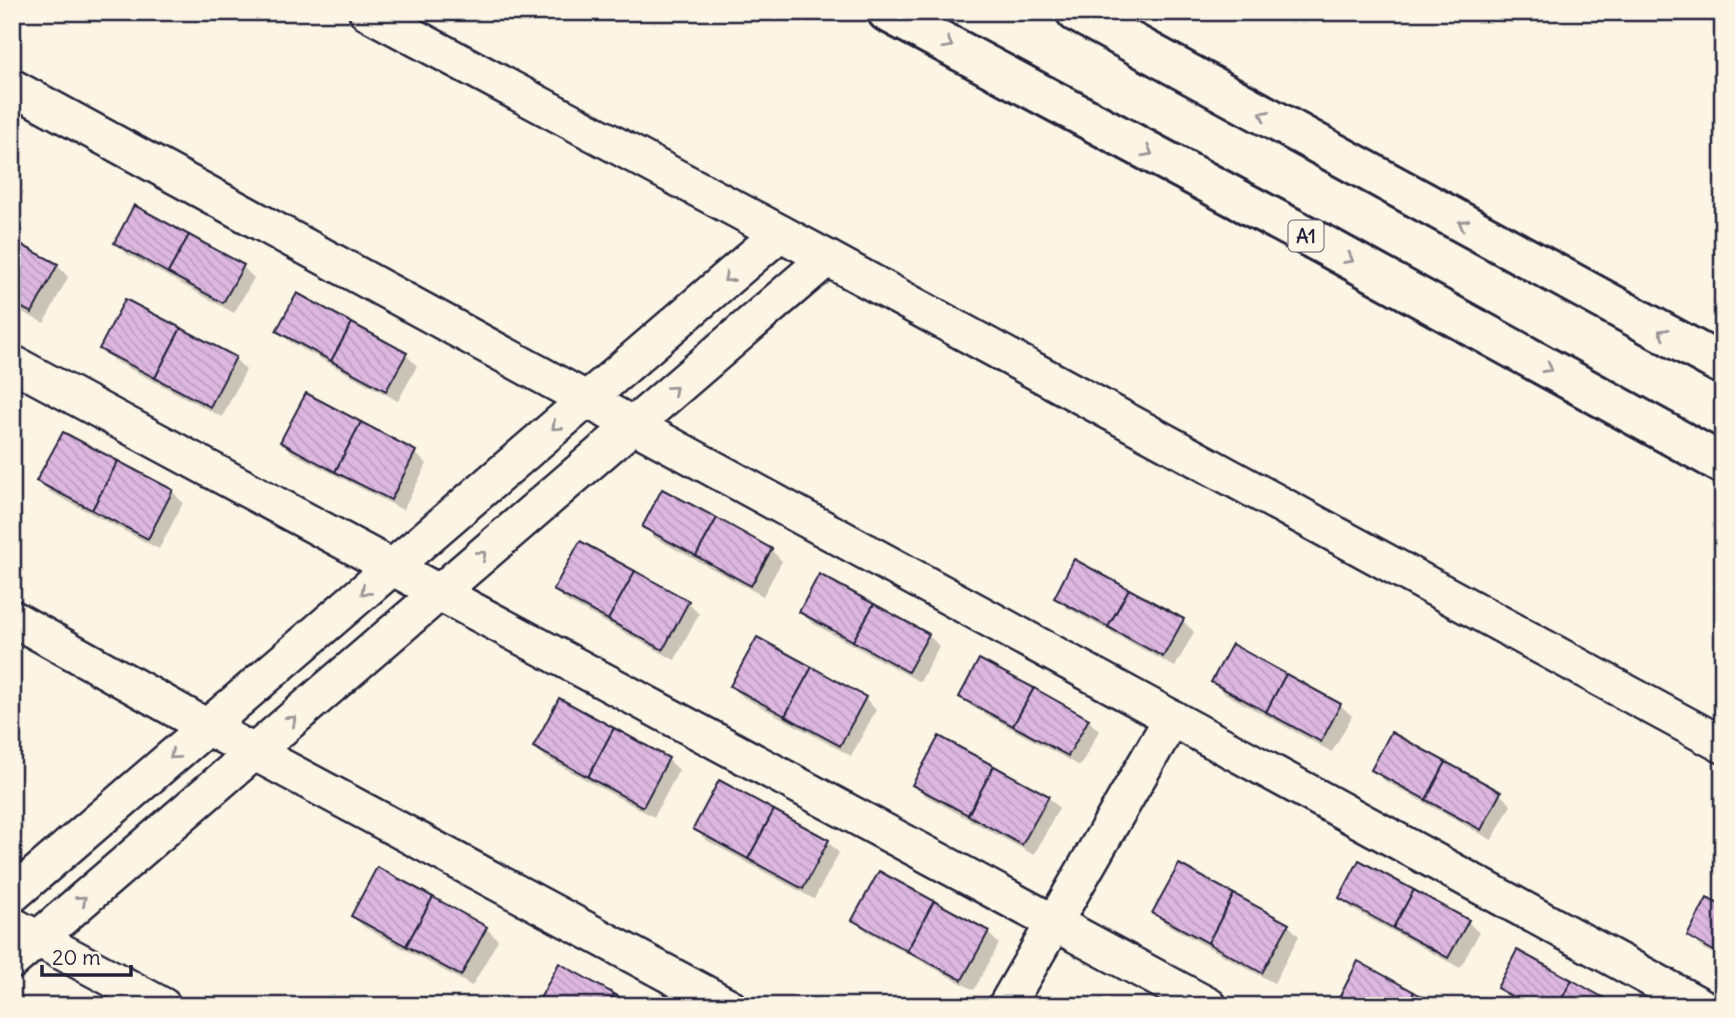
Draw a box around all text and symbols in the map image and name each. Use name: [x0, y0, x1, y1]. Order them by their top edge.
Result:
one-way arrow: [940, 36, 953, 50]
one-way arrow: [1258, 109, 1271, 123]
one-way arrow: [1141, 143, 1154, 157]
one-way arrow: [1458, 218, 1470, 232]
road number: A1: [1288, 220, 1324, 252]
one-way arrow: [1342, 251, 1354, 264]
one-way arrow: [723, 270, 736, 282]
one-way arrow: [1658, 327, 1670, 341]
one-way arrow: [1541, 360, 1554, 373]
one-way arrow: [665, 386, 678, 398]
one-way arrow: [551, 418, 564, 430]
one-way arrow: [474, 551, 487, 563]
one-way arrow: [360, 583, 373, 595]
one-way arrow: [283, 716, 296, 728]
one-way arrow: [169, 747, 182, 759]
one-way arrow: [74, 896, 87, 908]
scale bar: [42, 934, 131, 978]
text: 20 m: [52, 944, 101, 971]

